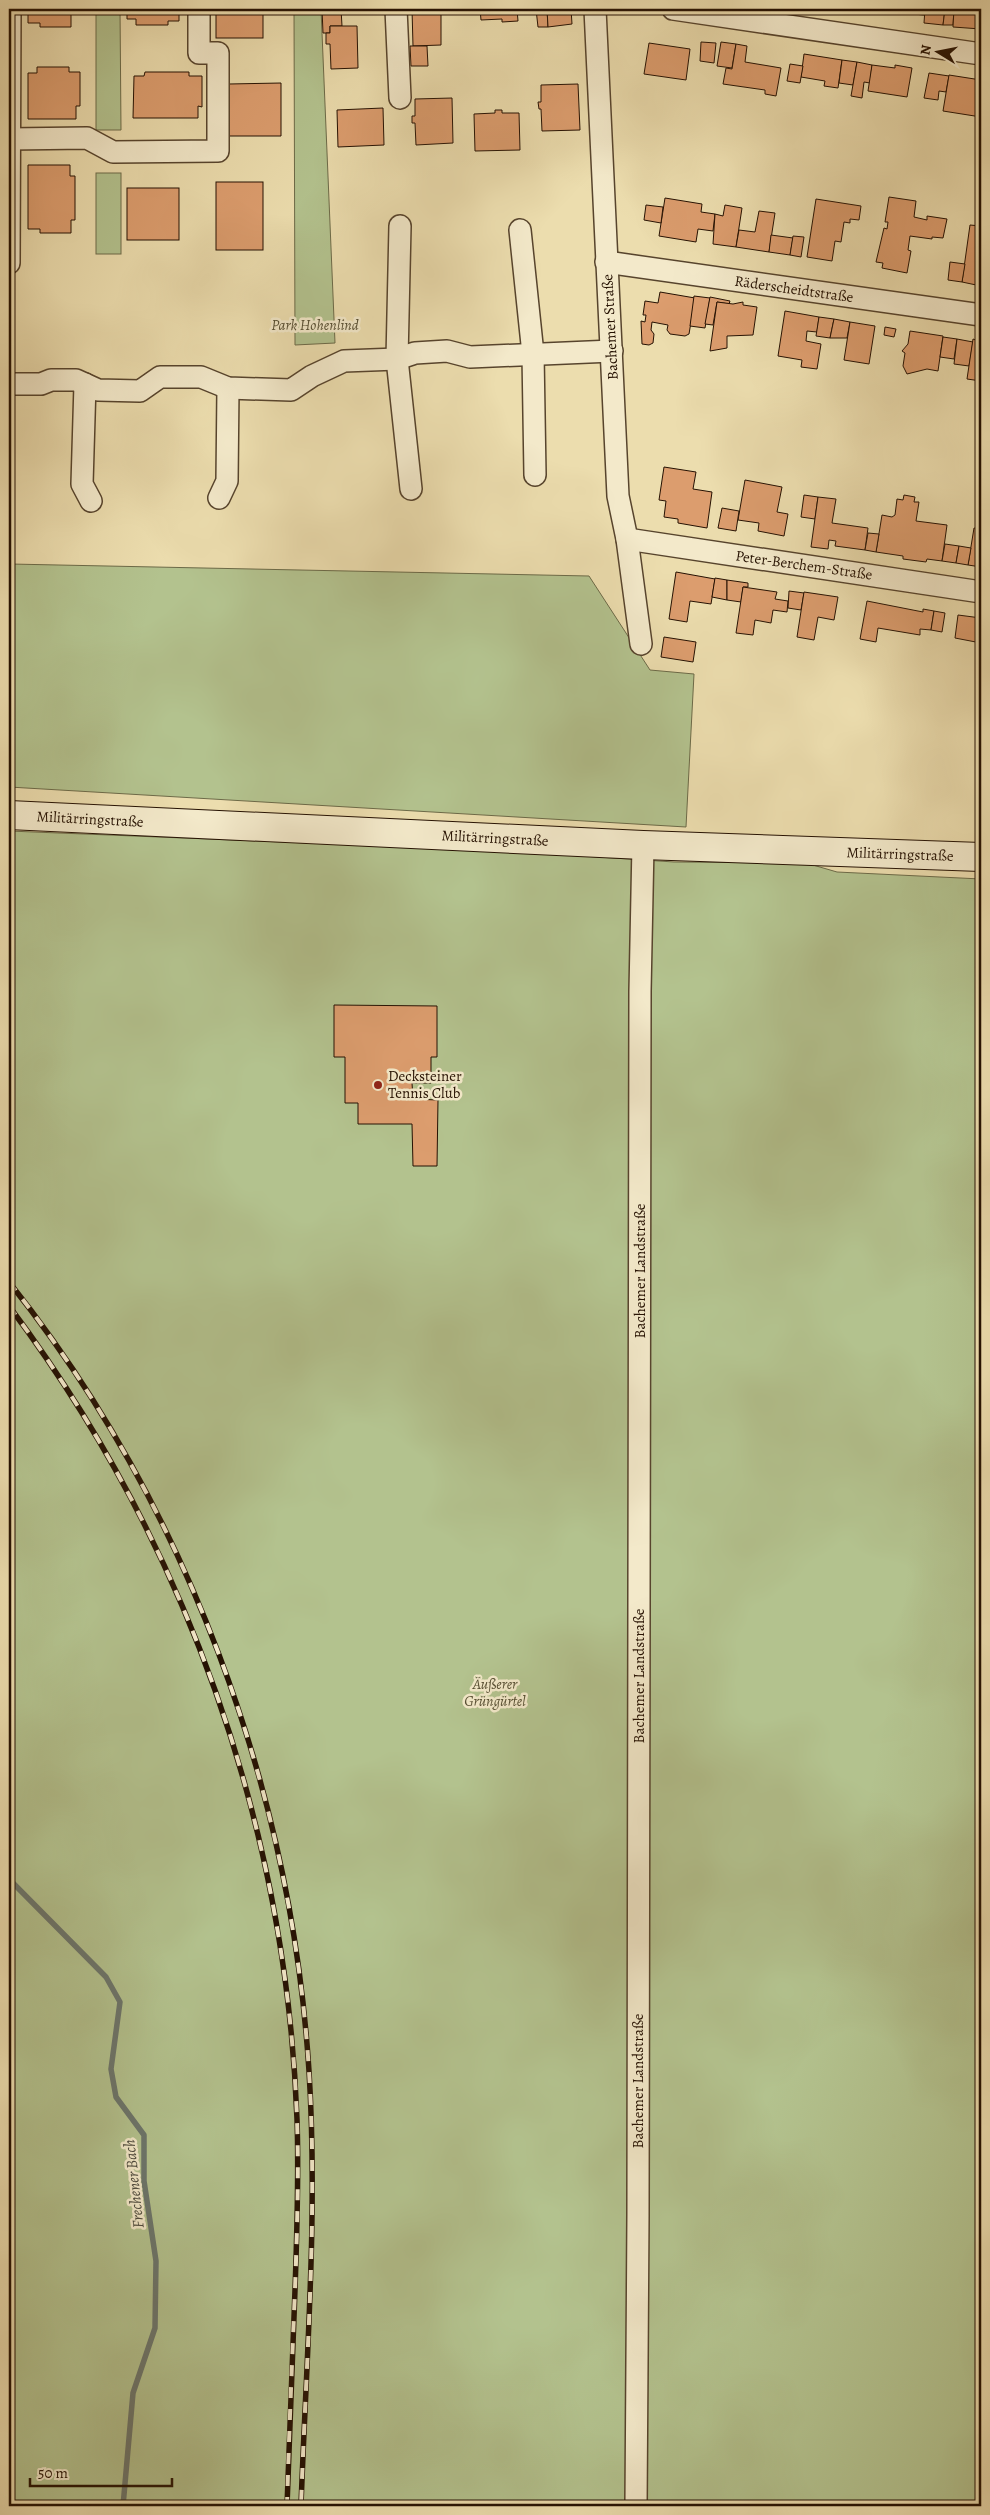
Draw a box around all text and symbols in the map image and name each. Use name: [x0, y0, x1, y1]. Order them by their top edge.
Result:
north arrow: [912, 28, 962, 78]
text: N: [915, 43, 936, 57]
street label: Räderscheidtstraße: [733, 271, 855, 307]
street label: Bachemer Straße: [597, 273, 623, 380]
park label: Park Hohenlind: [271, 315, 359, 335]
street label: Peter-Berchem-Straße: [734, 545, 874, 585]
street label: Militärringstraße: [36, 806, 144, 832]
street label: Militärringstraße: [441, 825, 549, 851]
street label: Militärringstraße: [846, 842, 954, 866]
place label: Decksteiner Tennis Club: [388, 1066, 462, 1103]
marker: Decksteiner Tennis Club: [372, 1079, 384, 1091]
street label: Bachemer Landstraße: [630, 1203, 650, 1338]
street label: Bachemer Landstraße: [629, 1608, 649, 1743]
park label: Äußerer Grüngürtel: [464, 1674, 526, 1711]
street label: Bachemer Landstraße: [628, 2013, 648, 2148]
water label: Frechener Bach: [118, 2138, 150, 2229]
scale bar: [30, 2455, 172, 2487]
text: 50 m: [38, 2463, 68, 2483]

